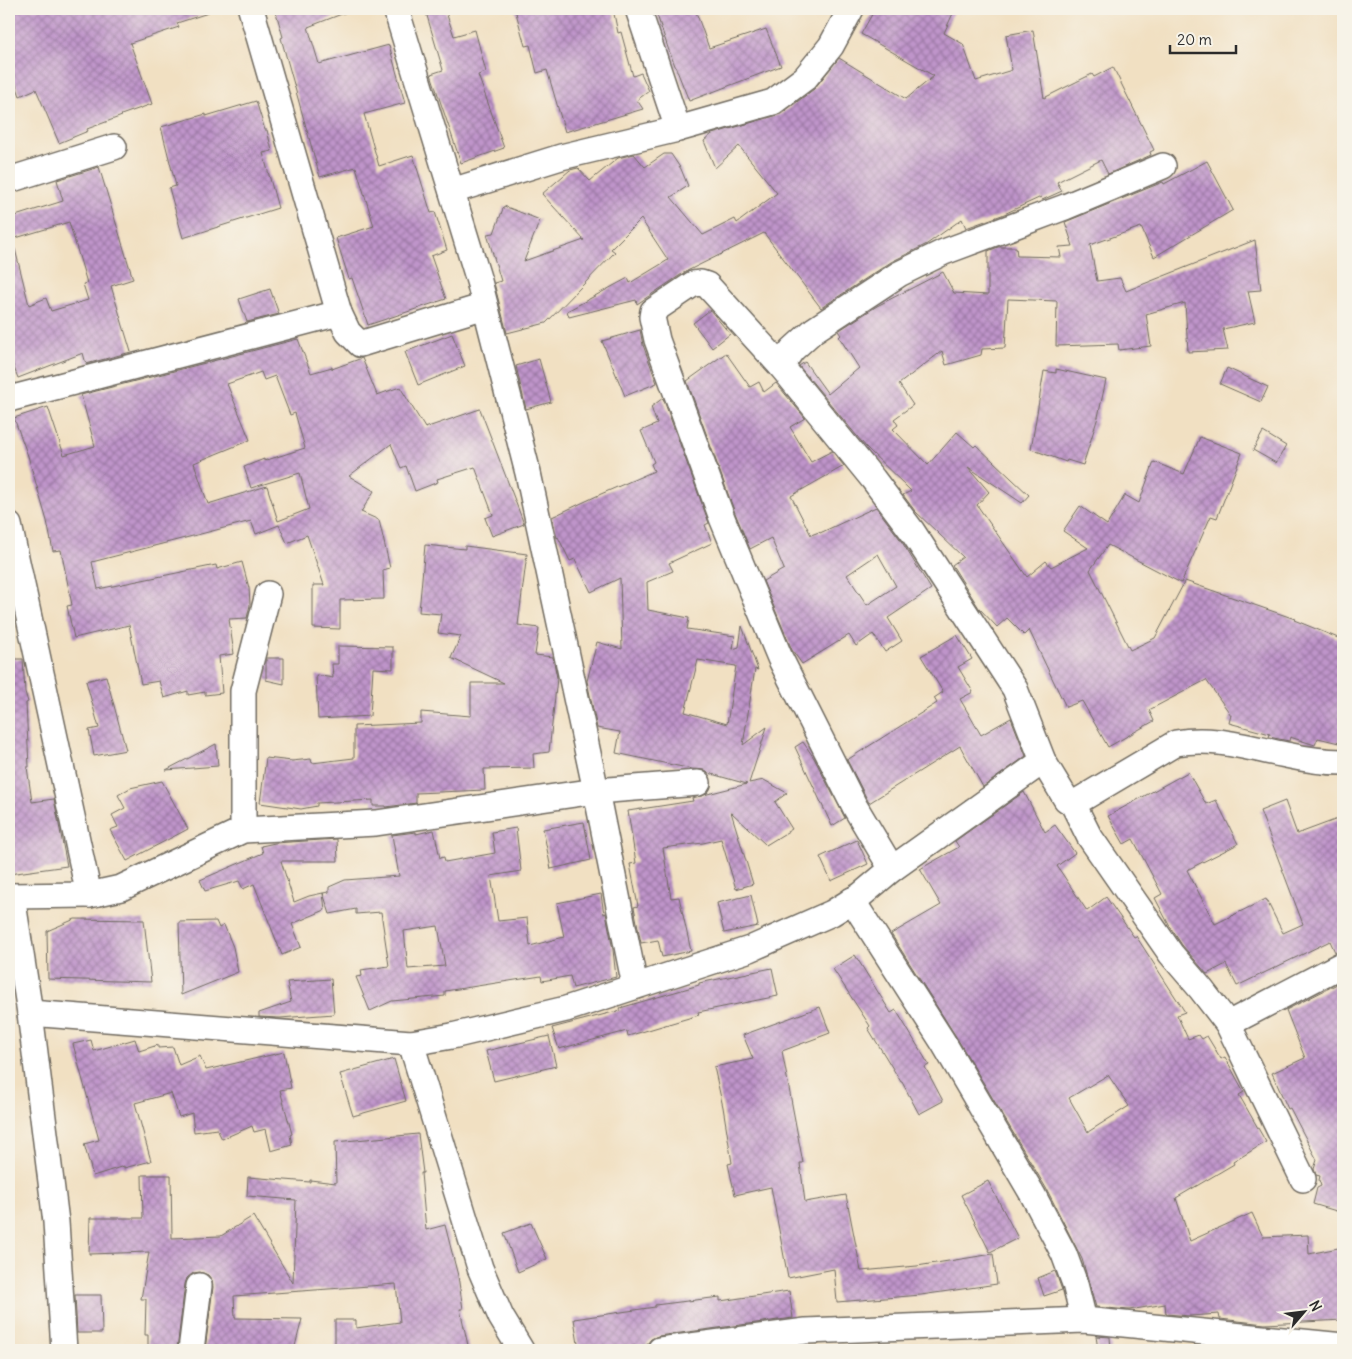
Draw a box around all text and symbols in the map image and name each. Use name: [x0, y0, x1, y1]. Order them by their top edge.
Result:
scale bar: [1170, 22, 1236, 54]
text: 20 m: [1177, 30, 1212, 49]
north arrow: [1280, 1286, 1330, 1336]
text: N: [1305, 1297, 1326, 1314]

